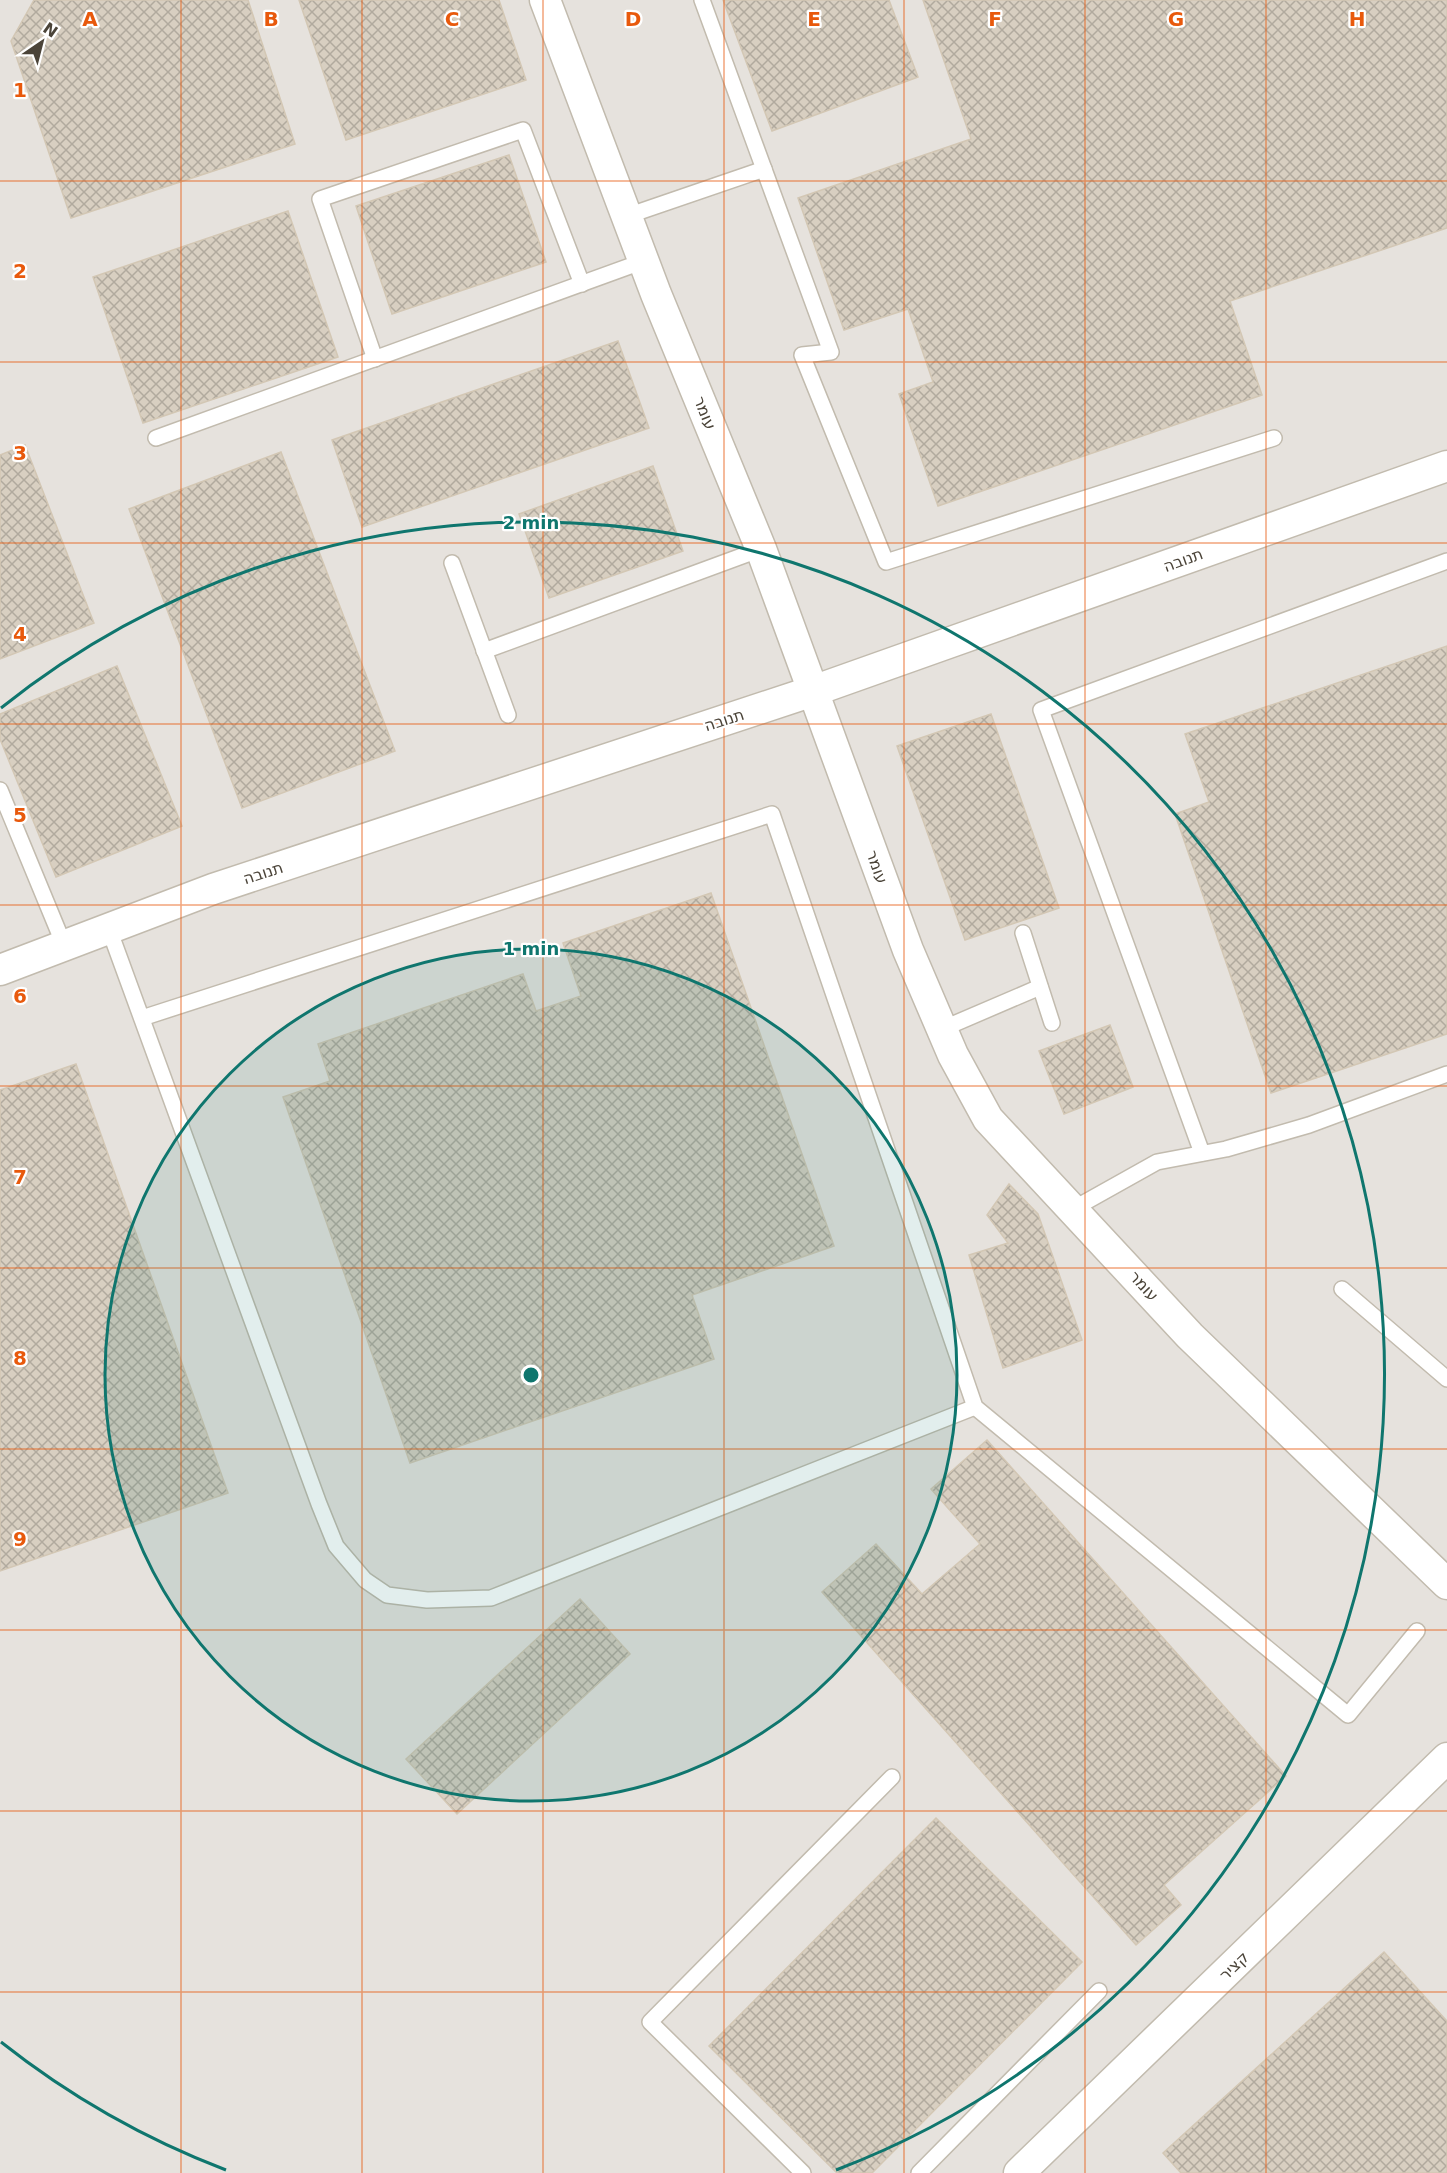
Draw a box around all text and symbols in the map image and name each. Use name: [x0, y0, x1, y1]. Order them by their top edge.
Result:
text: A: [82, 7, 98, 31]
text: B: [263, 7, 279, 31]
text: C: [445, 7, 459, 31]
text: D: [625, 7, 641, 31]
text: E: [807, 7, 821, 31]
text: F: [988, 7, 1002, 31]
text: G: [1168, 7, 1184, 31]
text: H: [1349, 7, 1365, 31]
north arrow: [12, 12, 72, 72]
text: N: [39, 19, 61, 42]
text: 1: [13, 78, 27, 102]
text: 2: [13, 259, 27, 283]
street label: עומר: [690, 394, 720, 432]
text: 3: [13, 441, 27, 465]
text: 2 min: [503, 512, 559, 533]
street label: תנובה: [1160, 544, 1206, 576]
text: 4: [13, 622, 27, 646]
street label: תנובה: [702, 705, 746, 735]
text: 5: [13, 803, 27, 827]
street label: עומר: [862, 848, 892, 886]
street label: תנובה: [241, 858, 285, 888]
text: 1 min: [503, 938, 559, 959]
text: 6: [13, 984, 27, 1008]
text: 7: [13, 1165, 27, 1189]
street label: עומר: [1125, 1267, 1163, 1305]
text: 8: [13, 1346, 27, 1370]
centre of rings: [521, 1365, 541, 1385]
text: 9: [13, 1527, 27, 1551]
street label: קציר: [1215, 1948, 1253, 1984]

